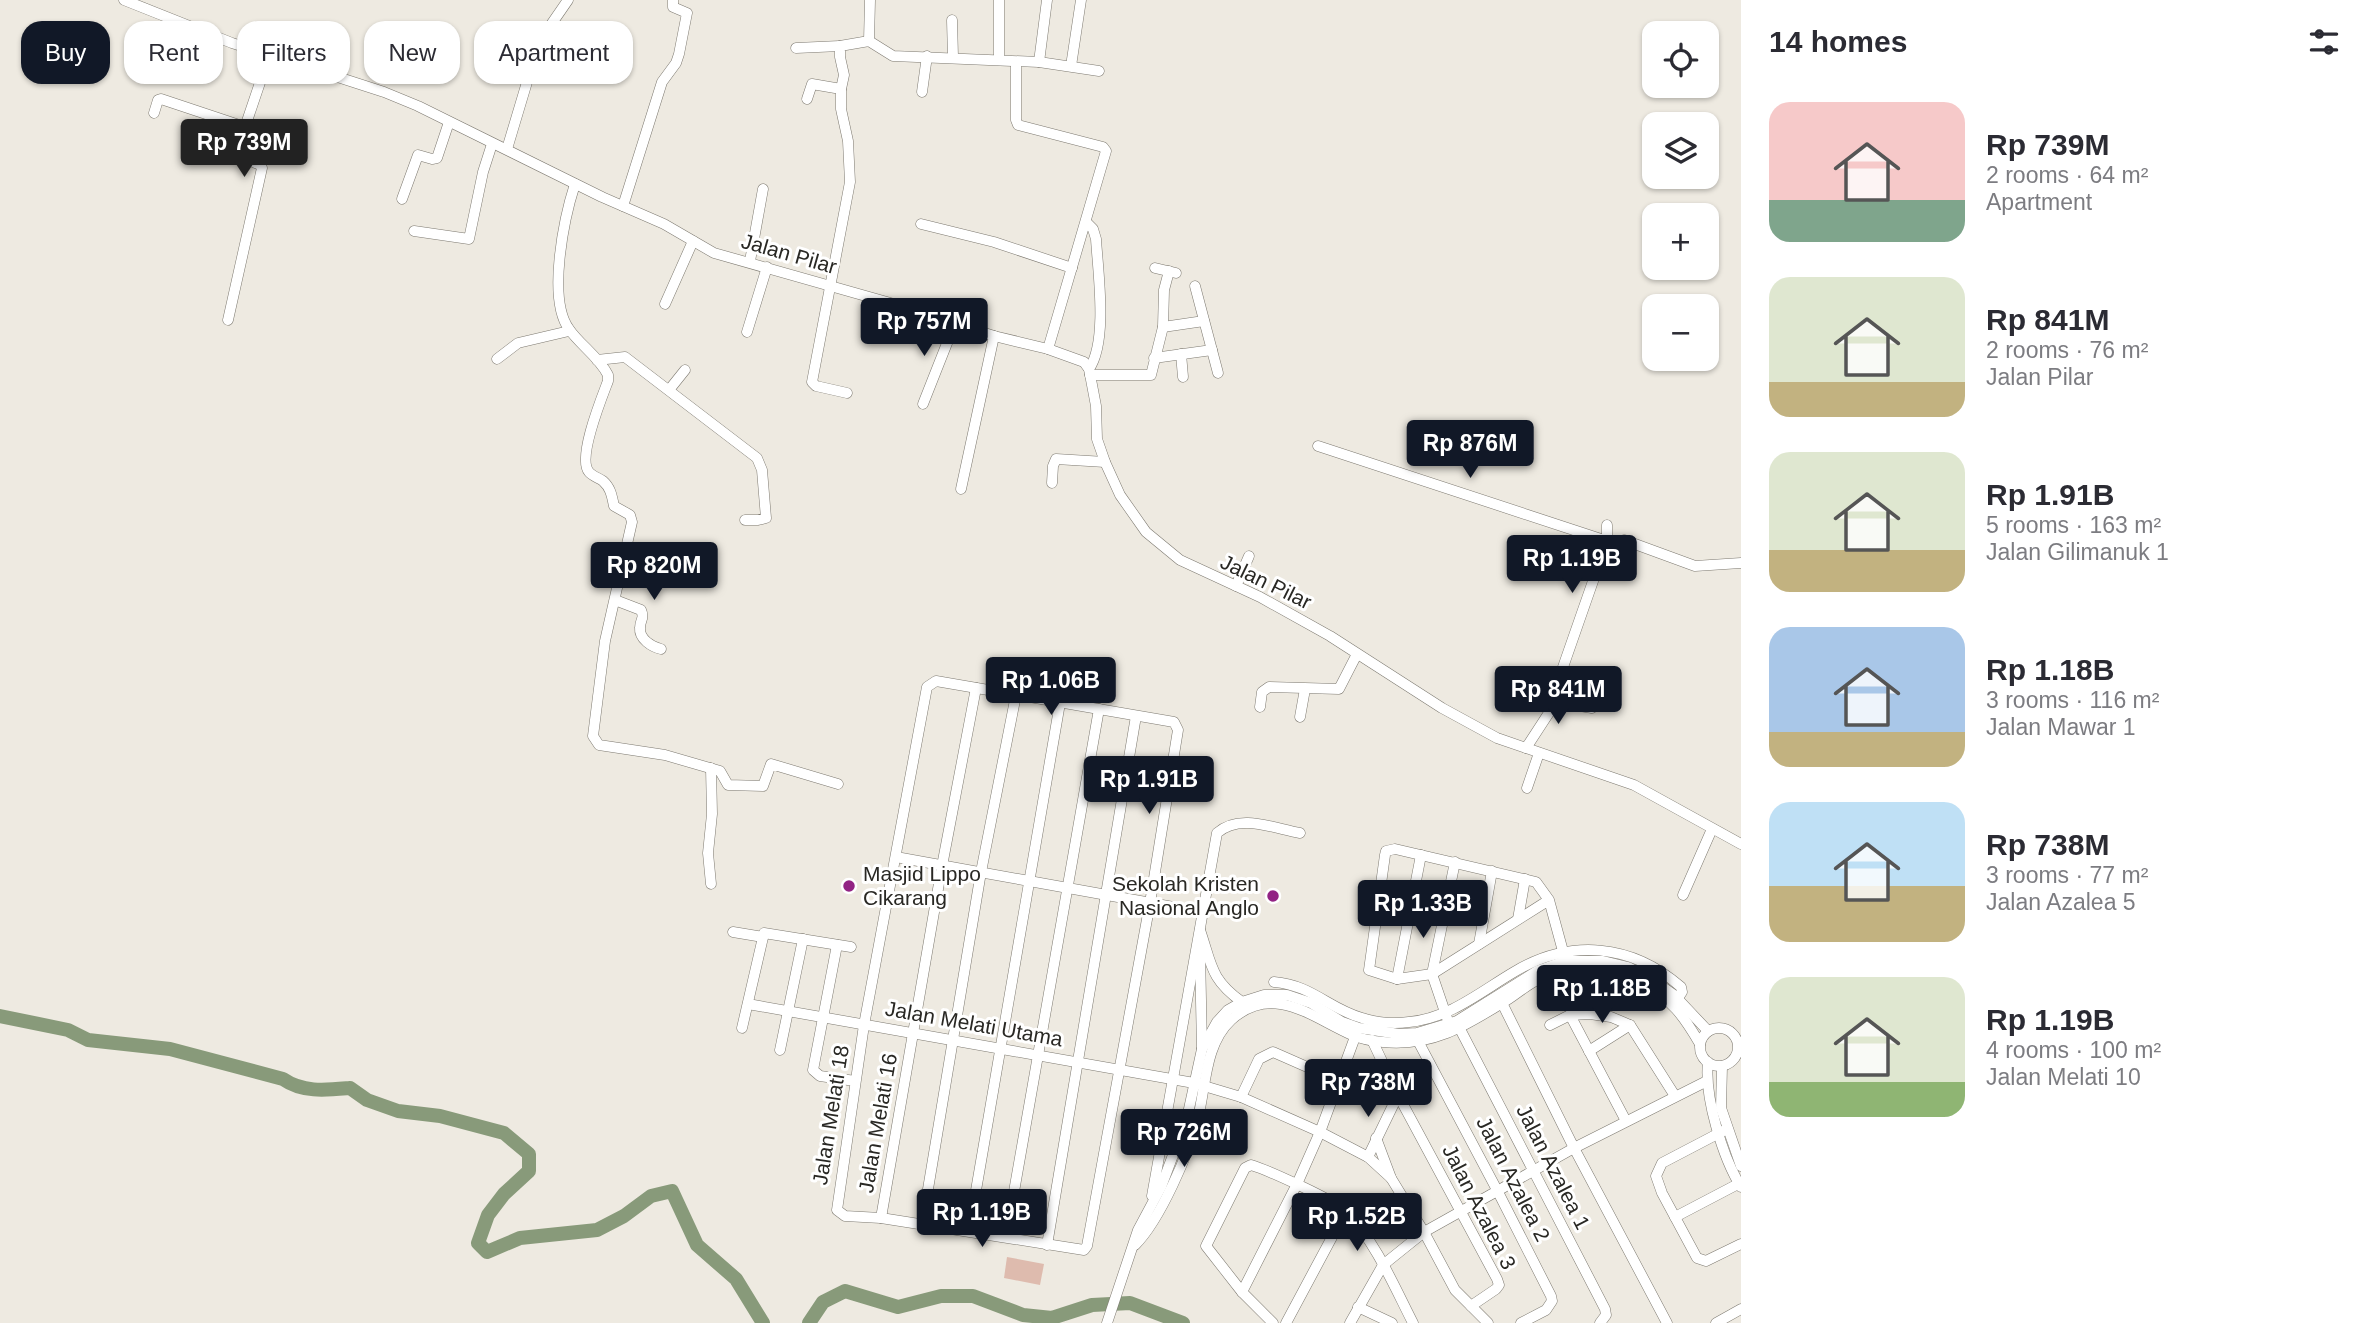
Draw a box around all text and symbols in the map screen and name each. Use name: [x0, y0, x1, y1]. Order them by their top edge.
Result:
chip: Buy: [21, 21, 110, 84]
chip: Rent: [124, 21, 223, 84]
chip: Filters: [237, 21, 350, 84]
chip: New: [364, 21, 460, 84]
chip: Apartment: [474, 21, 633, 84]
map controls: [1642, 21, 1719, 371]
button: locate: [1642, 21, 1719, 98]
icon: filters: [2305, 23, 2343, 61]
text: 14 homes: [1769, 25, 1907, 58]
button: layers: [1642, 112, 1719, 189]
pin: Rp 739M: [179, 120, 309, 179]
text: Rp 739M: [1986, 128, 2109, 161]
text: Rp 739M: [197, 129, 291, 155]
icon: home: [1825, 130, 1909, 214]
text: 2 rooms · 64 m²: [1986, 162, 2148, 188]
text: Apartment: [1986, 189, 2092, 215]
button: +: [1642, 203, 1719, 280]
street label: Jalan Pilar: [739, 229, 839, 278]
button: −: [1642, 294, 1719, 371]
pin: Rp 757M: [859, 298, 989, 358]
text: Rp 841M: [1986, 303, 2109, 336]
icon: home: [1825, 305, 1909, 389]
text: Rp 757M: [877, 308, 971, 334]
text: 2 rooms · 76 m²: [1986, 337, 2148, 363]
text: Jalan Pilar: [1986, 364, 2093, 390]
pin: Rp 876M: [1405, 420, 1535, 480]
text: Rp 876M: [1423, 430, 1517, 456]
text: Rp 1.91B: [1986, 478, 2114, 511]
icon: home: [1825, 480, 1909, 564]
text: 5 rooms · 163 m²: [1986, 512, 2161, 538]
pin: Rp 1.19B: [1500, 536, 1644, 595]
text: Jalan Gilimanuk 1: [1986, 539, 2169, 565]
pin: Rp 820M: [589, 542, 719, 602]
text: Rp 1.19B: [1523, 545, 1621, 571]
street label: Jalan Pilar: [1217, 550, 1315, 613]
text: Rp 820M: [607, 552, 701, 578]
text: Rp 1.18B: [1986, 653, 2114, 686]
icon: home: [1825, 655, 1909, 739]
pin: Rp 1.06B: [979, 658, 1123, 717]
pin: Rp 841M: [1493, 666, 1623, 726]
text: Rp 1.06B: [1002, 667, 1100, 693]
text: Rp 841M: [1511, 676, 1605, 702]
text: 3 rooms · 116 m²: [1986, 687, 2159, 713]
text: Jalan Mawar 1: [1986, 714, 2136, 740]
pin: Rp 1.91B: [1077, 756, 1221, 816]
text: Rp 1.91B: [1100, 766, 1198, 792]
text: Rp 738M: [1986, 828, 2109, 861]
icon: home: [1825, 830, 1909, 914]
place label: Masjid Lippo Cikarang: [863, 862, 981, 909]
text: 3 rooms · 77 m²: [1986, 862, 2148, 888]
place label: Sekolah Kristen Nasional Anglo: [1112, 872, 1259, 919]
marker: Masjid Lippo Cikarang: [841, 878, 857, 894]
pin: Rp 1.33B: [1351, 880, 1495, 940]
marker: Sekolah Kristen Nasional Anglo: [1265, 888, 1281, 904]
text: Jalan Azalea 5: [1986, 889, 2136, 915]
text: Rp 1.33B: [1374, 890, 1472, 916]
pin: Rp 1.18B: [1530, 965, 1674, 1025]
text: Rp 1.18B: [1553, 975, 1651, 1001]
street label: Jalan Melati Utama: [884, 997, 1065, 1050]
text: Rp 1.19B: [1986, 1003, 2114, 1036]
icon: home: [1825, 1005, 1909, 1089]
text: 4 rooms · 100 m²: [1986, 1037, 2161, 1063]
street label: Jalan Melati 18: [808, 1043, 853, 1186]
street label: Jalan Melati 16: [854, 1051, 901, 1194]
pin: Rp 738M: [1303, 1060, 1433, 1119]
text: Jalan Melati 10: [1986, 1064, 2141, 1090]
text: Rp 738M: [1321, 1069, 1415, 1095]
street label: Jalan Azalea 1: [1512, 1101, 1595, 1233]
pin: Rp 726M: [1119, 1110, 1249, 1169]
street label: Jalan Azalea 2: [1472, 1113, 1555, 1245]
text: Rp 726M: [1137, 1119, 1231, 1145]
street label: Jalan Azalea 3: [1438, 1141, 1521, 1273]
pin: Rp 1.19B: [910, 1190, 1054, 1249]
pin: Rp 1.52B: [1285, 1194, 1429, 1253]
text: Rp 1.19B: [933, 1199, 1031, 1225]
text: Rp 1.52B: [1308, 1203, 1406, 1229]

